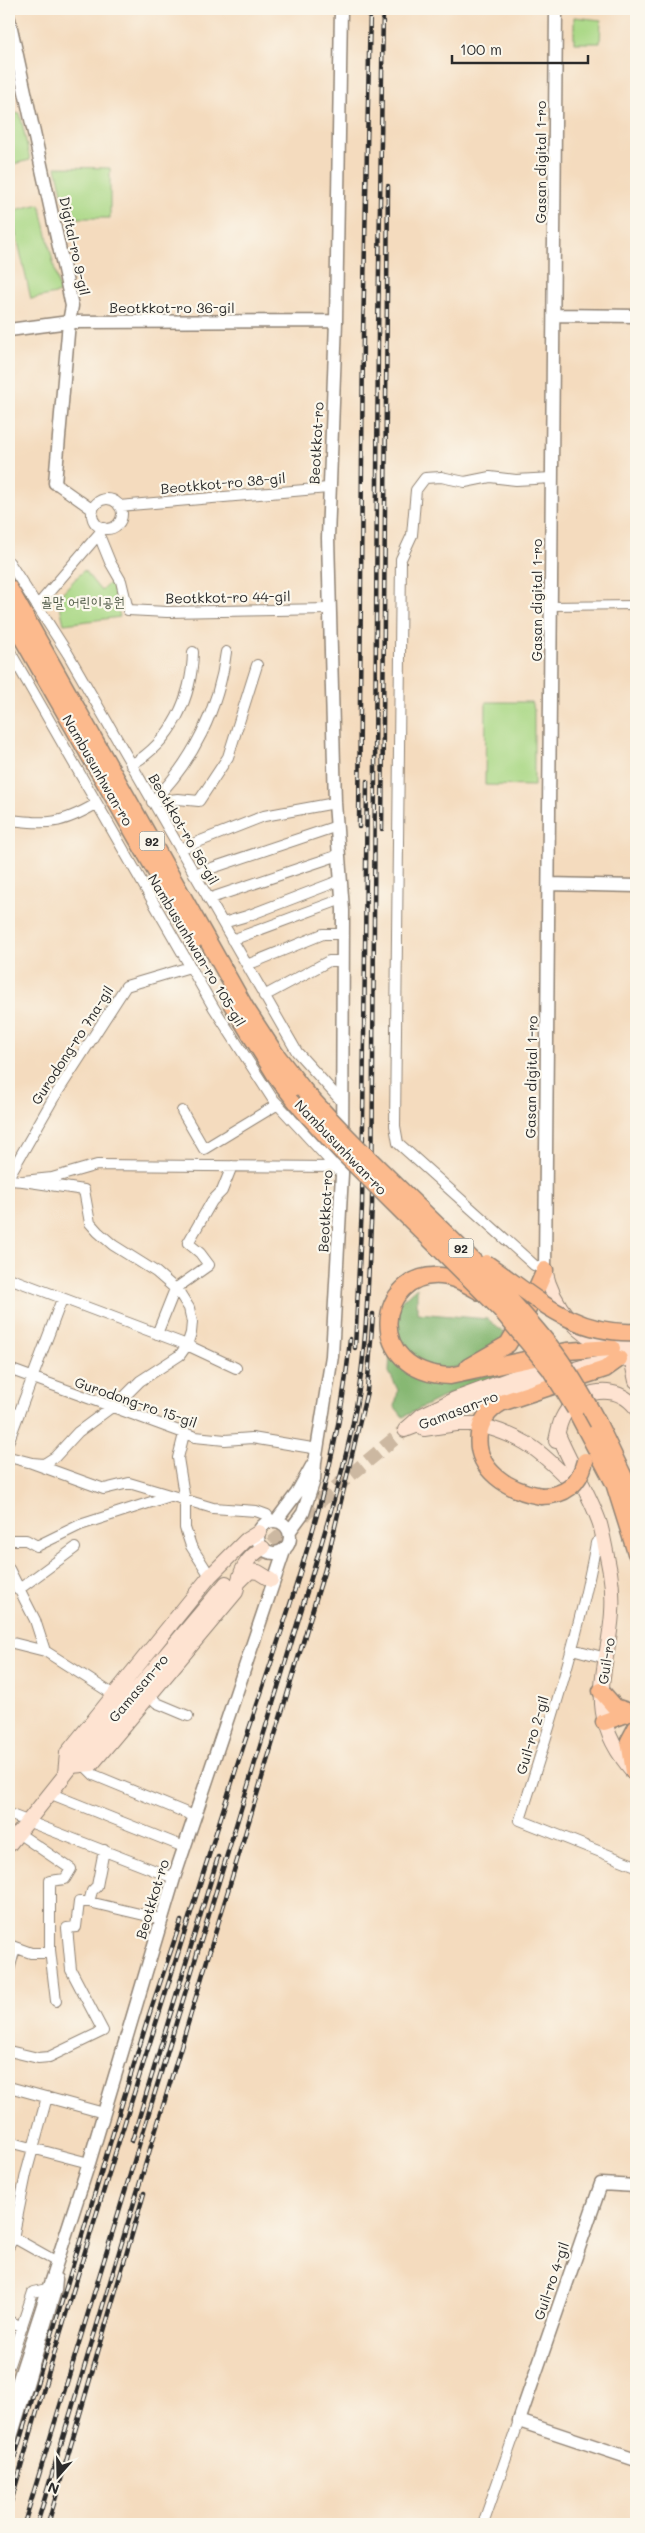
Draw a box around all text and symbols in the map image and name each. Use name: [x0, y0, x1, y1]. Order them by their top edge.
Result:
scale bar: [452, 32, 589, 64]
text: 100 m: [460, 39, 502, 59]
street label: Gasan digital 1-ro: [531, 101, 550, 223]
street label: Digital-ro 9-gil: [55, 195, 95, 297]
street label: Beotkkot-ro 36-gil: [109, 298, 235, 317]
street label: Beotkkot-ro: [304, 401, 328, 485]
street label: Beotkkot-ro 38-gil: [160, 468, 286, 498]
street label: Gasan digital 1-ro: [527, 539, 546, 661]
street label: Beotkkot-ro 44-gil: [165, 586, 291, 608]
park label: 골말 어린이공원: [41, 592, 125, 611]
street label: Nambusunhwan-ro: [58, 711, 138, 829]
street label: Beotkkot-ro 56-gil: [144, 770, 224, 888]
road number: 92: [140, 831, 164, 850]
street label: Nambusunhwan-ro 105-gil: [144, 870, 250, 1030]
street label: Gurodong-ro 7na-gil: [26, 982, 118, 1108]
street label: Gasan digital 1-ro: [520, 1015, 542, 1139]
street label: Nambusunhwan-ro: [291, 1095, 391, 1199]
street label: Beotkkot-ro: [313, 1169, 337, 1253]
road number: 92: [448, 1238, 474, 1258]
street label: Gurodong-ro 15-gil: [72, 1372, 200, 1432]
street label: Gamasan-ro: [416, 1386, 500, 1434]
street label: Guil-ro: [593, 1636, 619, 1686]
street label: Gamasan-ro: [104, 1650, 172, 1726]
street label: Guil-ro 2-gil: [511, 1693, 553, 1777]
street label: Beotkkot-ro: [131, 1857, 173, 1941]
street label: Guil-ro 4-gil: [529, 2239, 573, 2323]
north arrow: [32, 2450, 82, 2500]
text: N: [45, 2478, 62, 2499]

